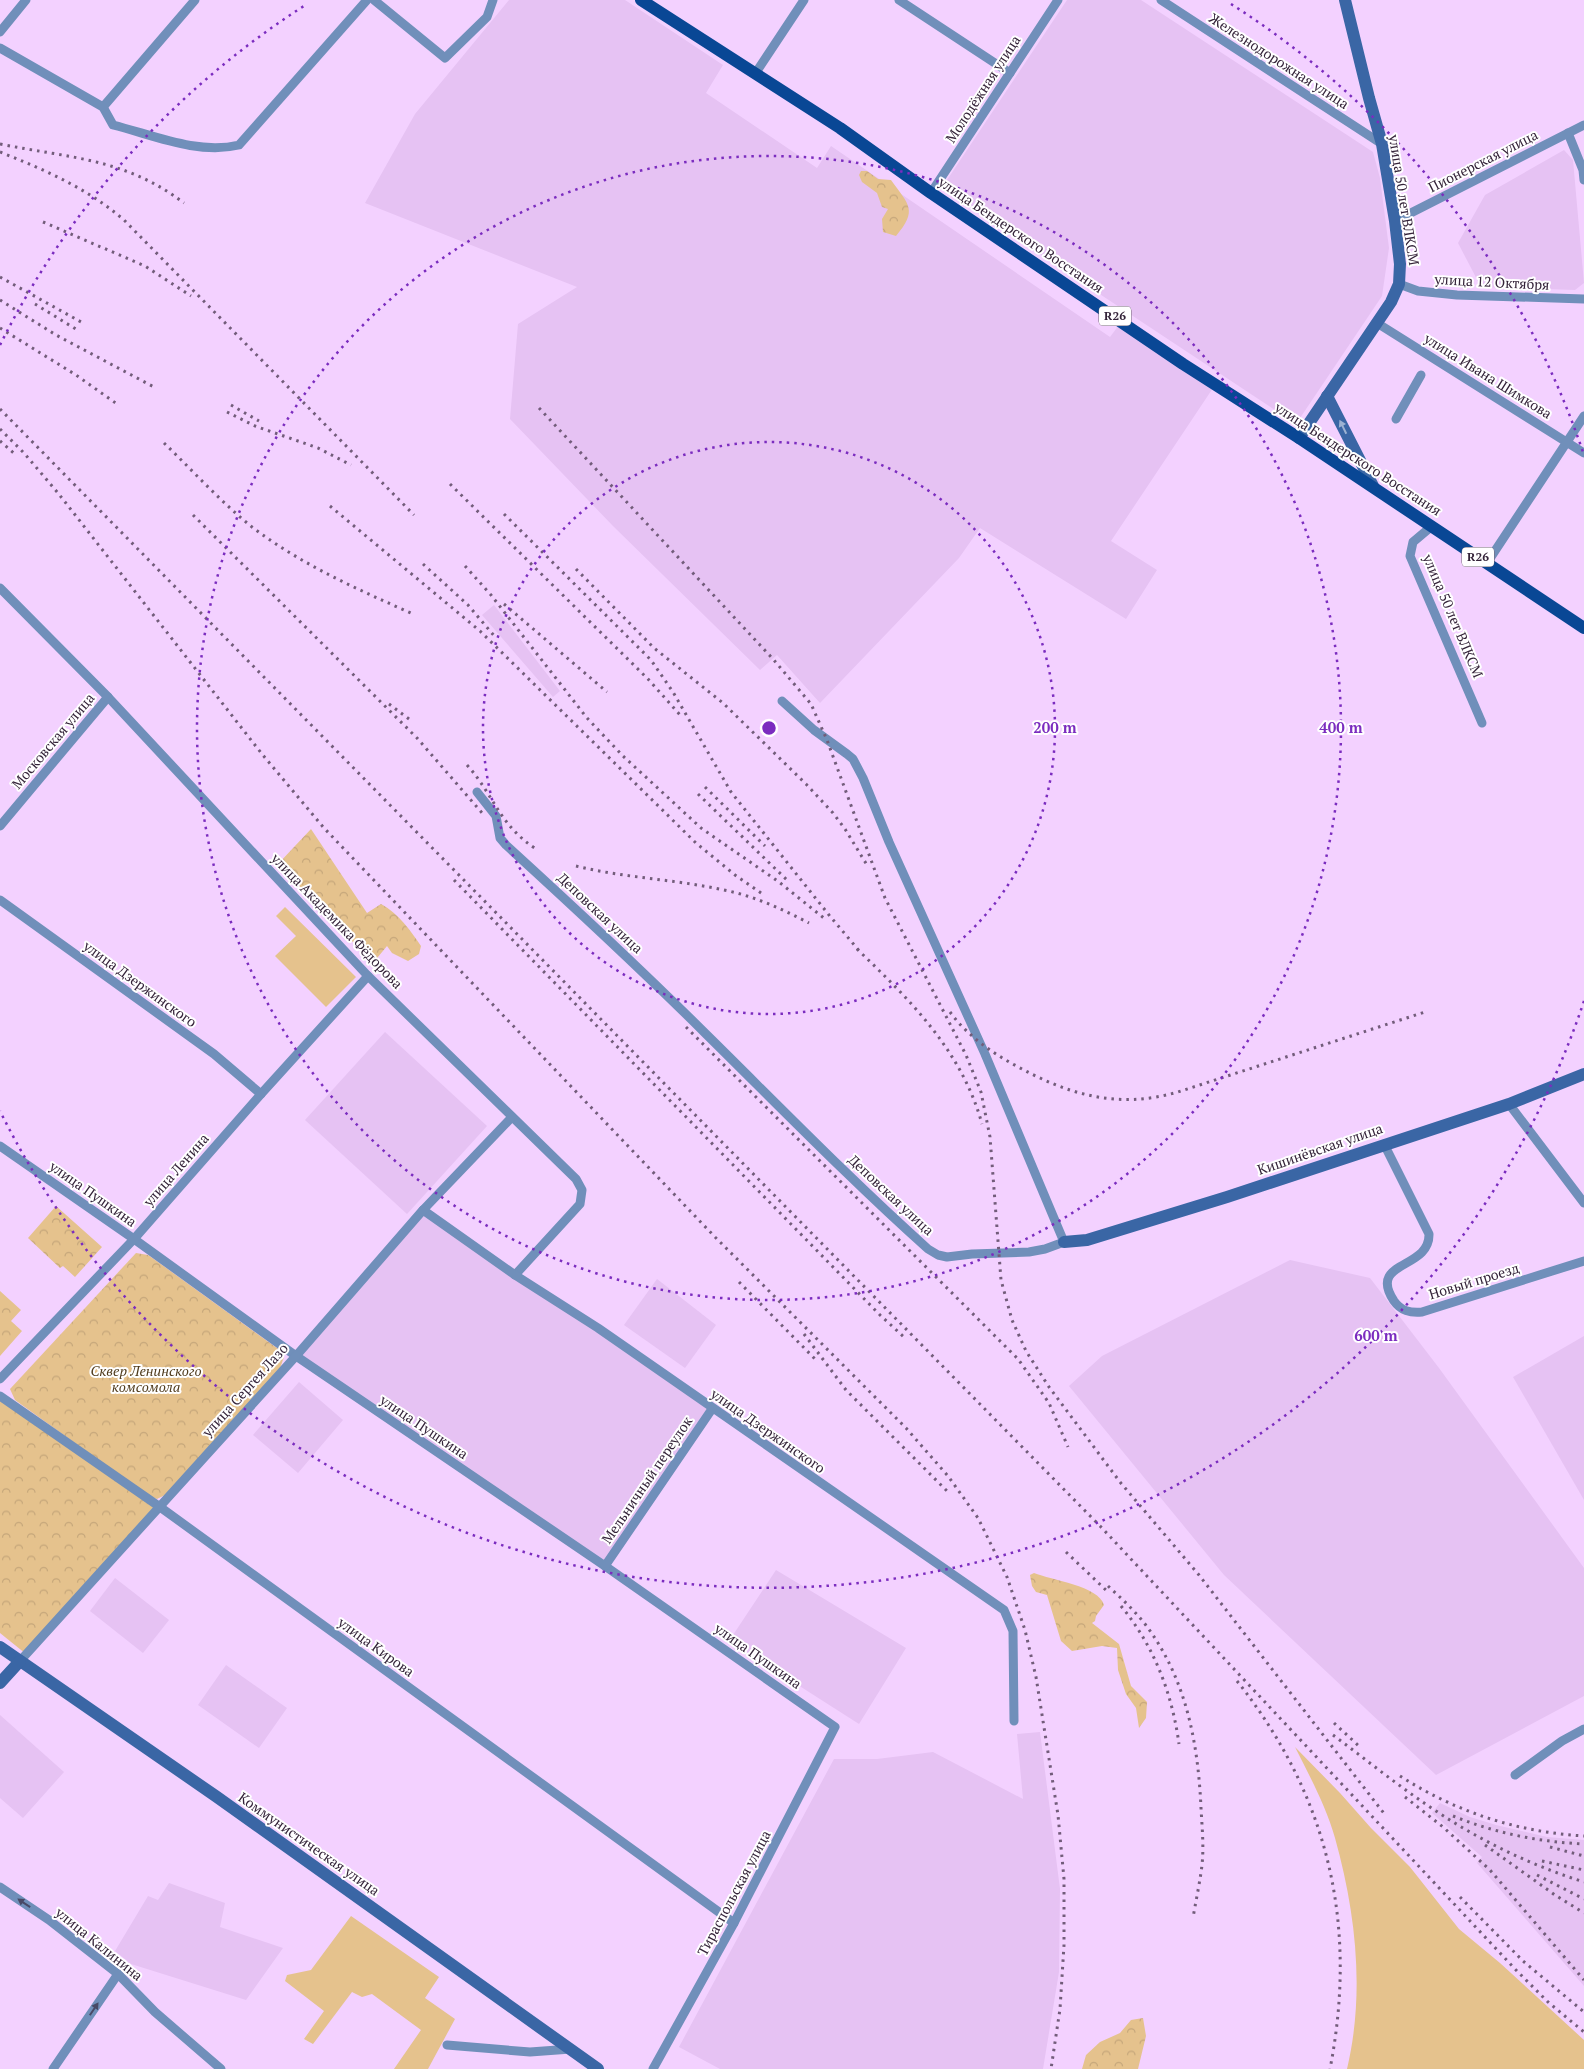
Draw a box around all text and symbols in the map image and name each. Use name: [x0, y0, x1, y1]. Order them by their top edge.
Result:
street label: Железнодорожная улица: [1206, 8, 1353, 113]
street label: Молодёжная улица: [941, 31, 1024, 146]
street label: Пионерская улица: [1425, 125, 1541, 196]
street label: улица 50 лет ВЛКСМ: [1385, 132, 1424, 267]
street label: улица Бендерского Восстания: [934, 172, 1108, 297]
street label: улица 12 Октября: [1433, 269, 1550, 294]
road number: R26: [1099, 306, 1131, 326]
street label: улица Ивана Шимкова: [1420, 328, 1556, 423]
street label: улица Бендерского Восстания: [1270, 397, 1445, 520]
one-way arrow: [1338, 420, 1346, 434]
road number: R26: [1462, 548, 1494, 566]
street label: улица 50 лет ВЛКСМ: [1418, 550, 1488, 680]
street label: Московская улица: [7, 689, 98, 793]
text: 200 m: [1033, 717, 1077, 737]
text: 400 m: [1319, 717, 1363, 737]
centre of rings: [760, 719, 778, 737]
street label: улица Академика Фёдорова: [267, 848, 407, 993]
street label: Деповская улица: [553, 868, 647, 957]
street label: улица Дзержинского: [79, 935, 201, 1031]
street label: Кишинёвская улица: [1255, 1118, 1385, 1179]
street label: улица Ленина: [138, 1129, 213, 1211]
street label: Деповская улица: [844, 1150, 938, 1239]
street label: улица Пушкина: [45, 1156, 141, 1231]
street label: Новый проезд: [1426, 1258, 1521, 1303]
text: 600 m: [1354, 1325, 1398, 1345]
street label: улица Сергея Лазо: [197, 1339, 292, 1441]
park label: Сквер Ленинского комсомола: [90, 1361, 202, 1396]
street label: улица Дзержинского: [706, 1383, 830, 1477]
street label: улица Пушкина: [376, 1389, 472, 1463]
street label: Мельничный переулок: [597, 1412, 697, 1547]
street label: улица Кирова: [334, 1612, 418, 1681]
street label: улица Пушкина: [710, 1618, 806, 1693]
street label: Коммунистическая улица: [235, 1788, 384, 1900]
street label: Тираспольская улица: [692, 1827, 775, 1959]
one-way arrow: [17, 1898, 30, 1908]
street label: улица Калинина: [51, 1902, 147, 1985]
one-way arrow: [89, 2003, 99, 2016]

